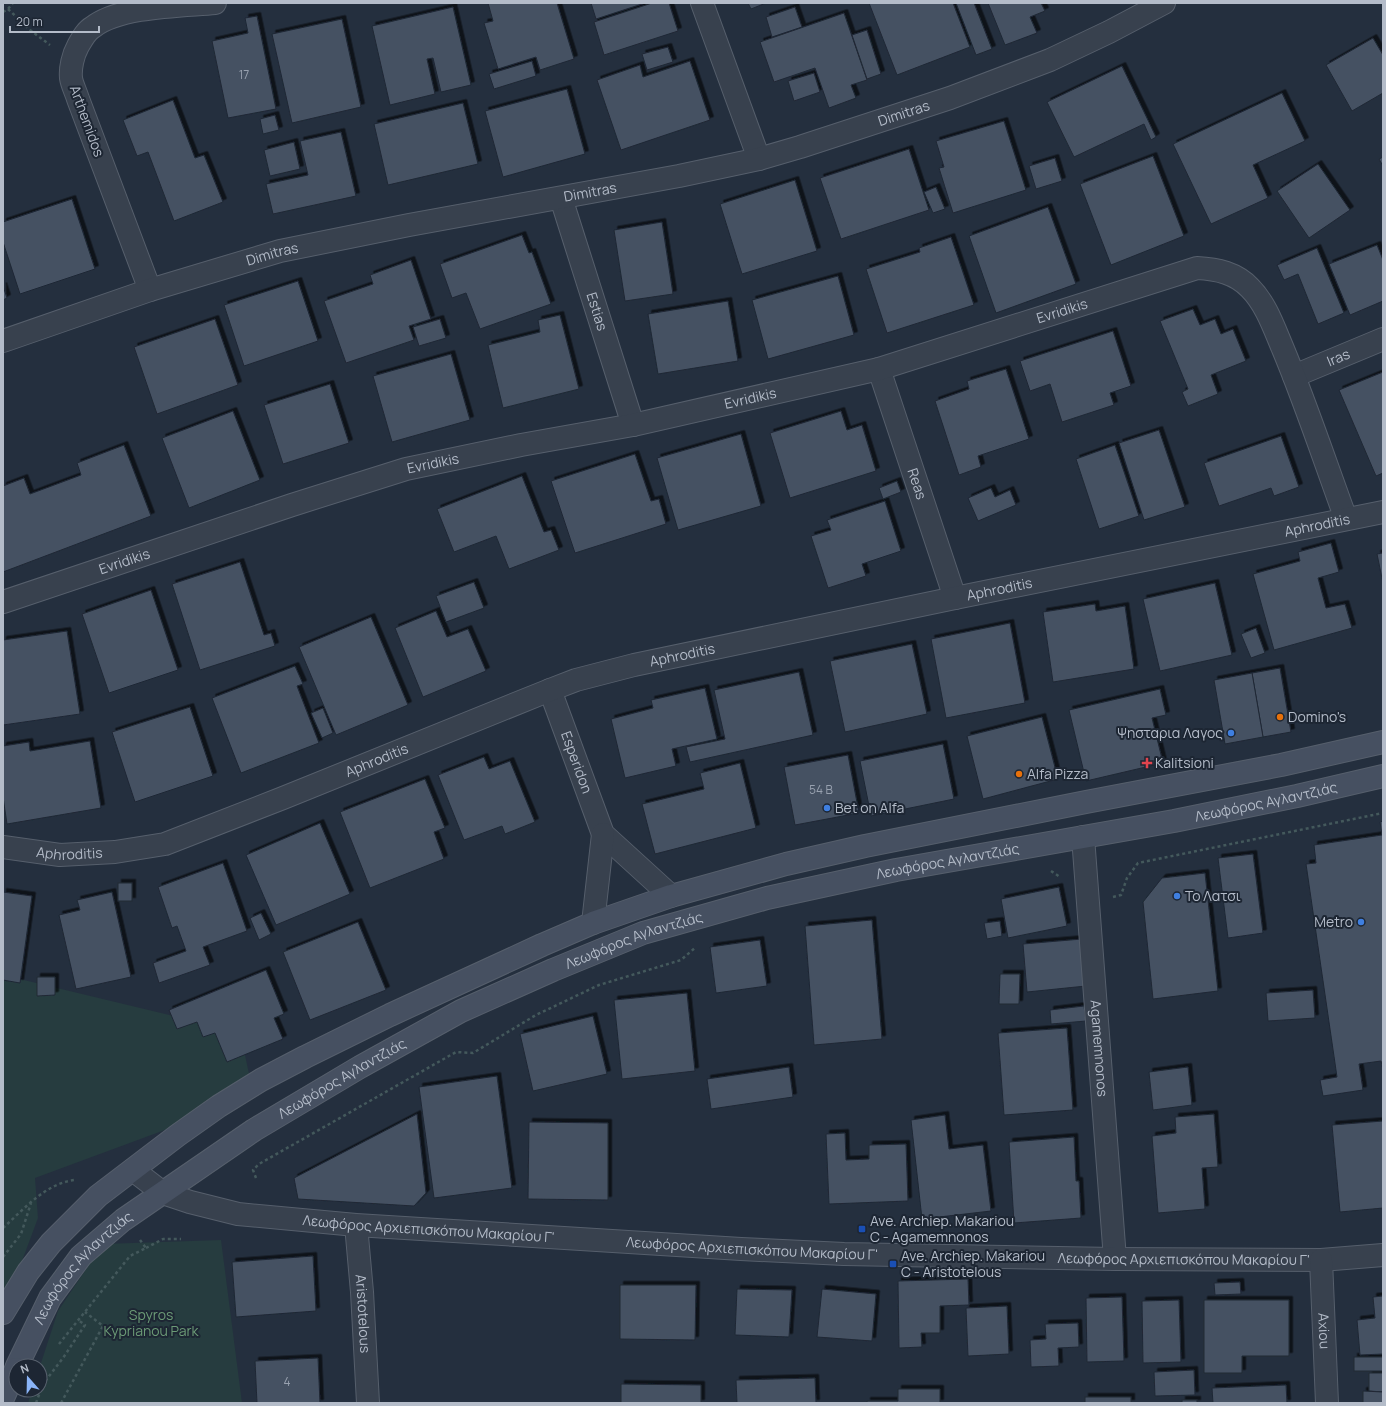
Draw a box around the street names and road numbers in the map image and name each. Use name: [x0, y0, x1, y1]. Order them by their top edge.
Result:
street label: Arthemidos: [66, 82, 109, 159]
street label: Dimitras: [875, 95, 932, 130]
street label: Dimitras: [562, 178, 618, 206]
street label: Dimitras: [244, 238, 300, 270]
street label: Estias: [582, 290, 612, 333]
street label: Evridikis: [1034, 293, 1090, 327]
street label: Iras: [1324, 344, 1352, 370]
street label: Evridikis: [722, 383, 778, 413]
street label: Evridikis: [405, 448, 461, 478]
street label: Reas: [904, 465, 932, 502]
street label: Aphroditis: [1283, 509, 1352, 541]
street label: Evridikis: [96, 543, 152, 578]
street label: Aphroditis: [965, 573, 1034, 604]
street label: Aphroditis: [648, 638, 717, 671]
street label: Esperidon: [557, 728, 597, 796]
street label: Aphroditis: [342, 738, 411, 781]
street label: Λεωφόρος Αγλαντζιάς: [1193, 777, 1339, 826]
street label: Λεωφόρος Αγλαντζιάς: [874, 838, 1021, 883]
street label: Aphroditis: [35, 842, 103, 864]
street label: Λεωφόρος Αγλαντζιάς: [562, 907, 705, 973]
street label: Agamemnonos: [1086, 999, 1113, 1097]
street label: Λεωφόρος Αγλαντζιάς: [274, 1033, 409, 1123]
street label: Λεωφόρος Αγλαντζιάς: [29, 1206, 136, 1327]
street label: Λεωφόρος Αρχιεπισκόπου Μακαρίου Γ': [302, 1210, 555, 1246]
street label: Λεωφόρος Αρχιεπισκόπου Μακαρίου Γ': [625, 1232, 878, 1264]
street label: Λεωφόρος Αρχιεπισκόπου Μακαρίου Γ': [1057, 1248, 1310, 1269]
street label: Aristotelous: [351, 1273, 375, 1354]
street label: Axiou: [1314, 1312, 1335, 1349]

